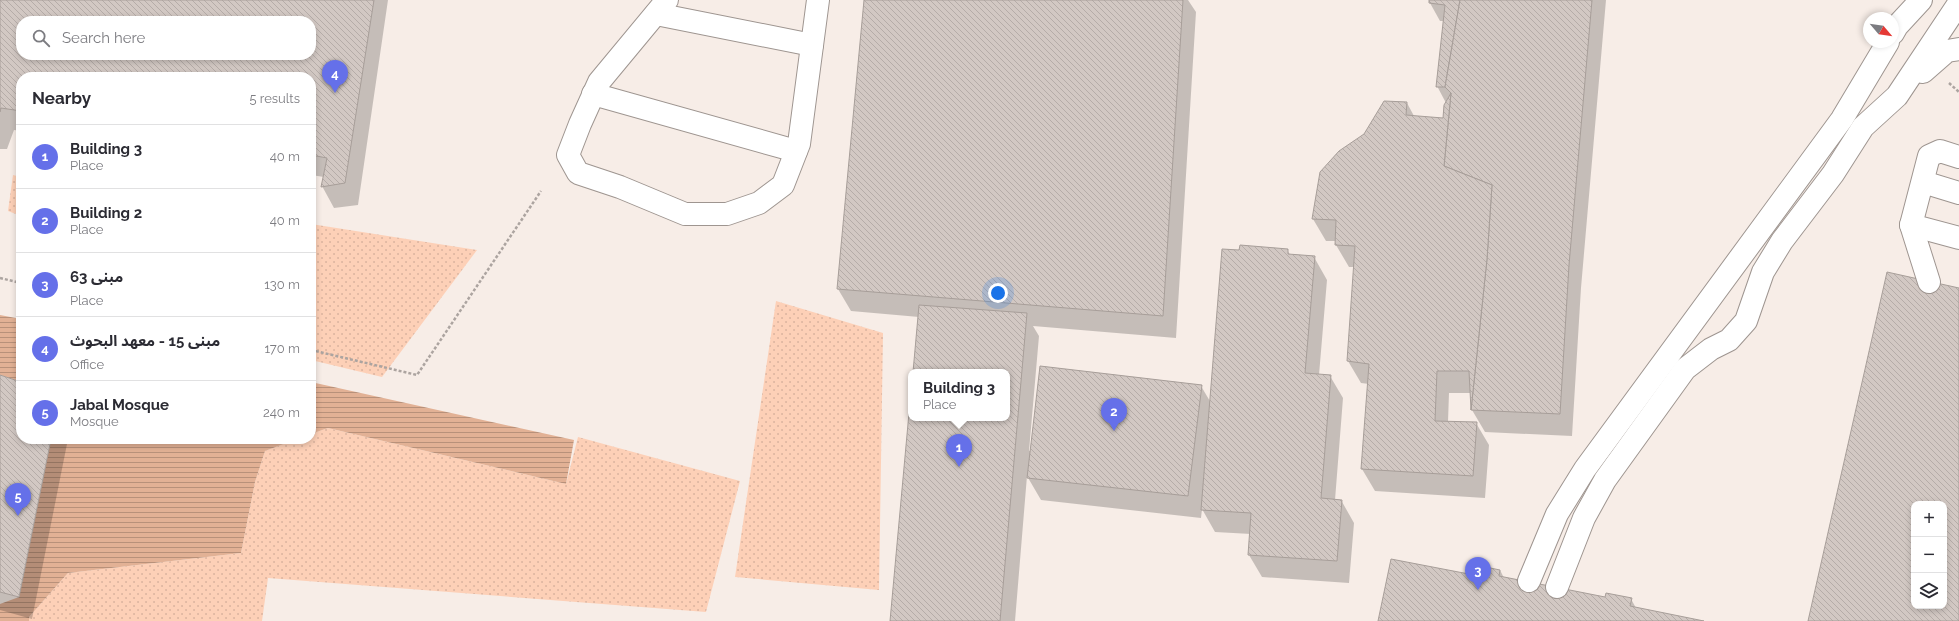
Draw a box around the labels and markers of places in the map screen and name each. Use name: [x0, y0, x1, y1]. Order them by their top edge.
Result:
pin: 4: [322, 60, 348, 93]
pin: 2: [1101, 398, 1127, 431]
pin: 1: [946, 434, 972, 467]
pin: 5: [5, 483, 31, 516]
pin: 3: [1465, 557, 1491, 590]

